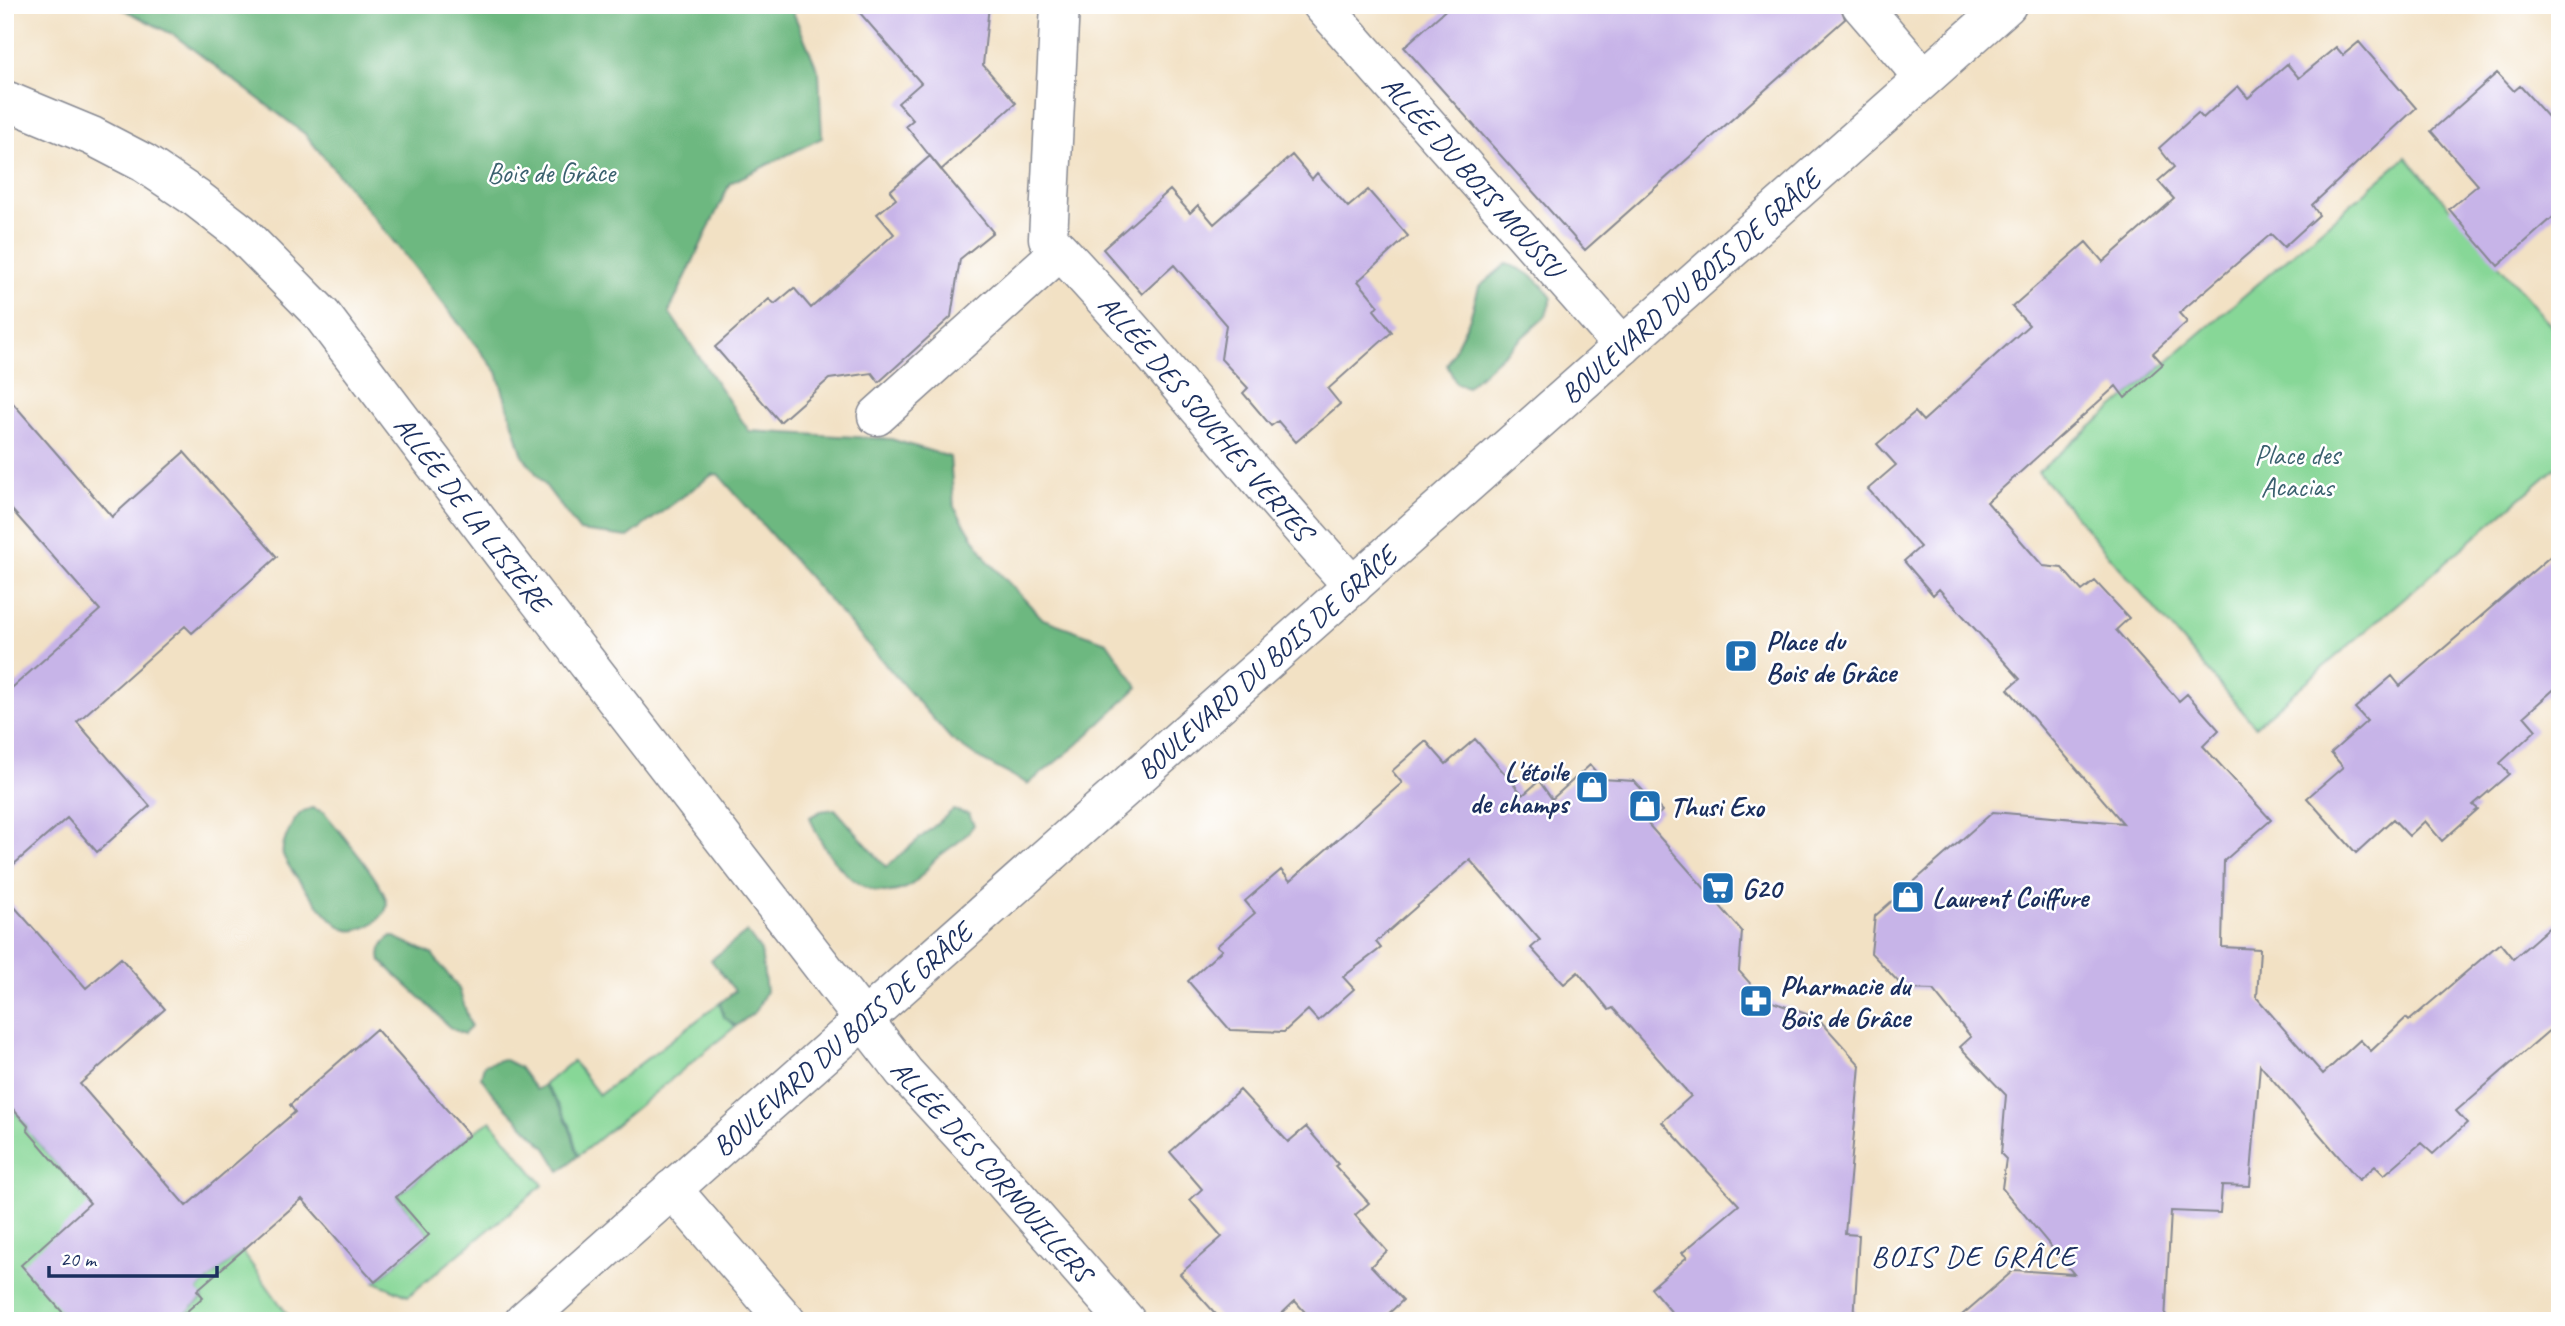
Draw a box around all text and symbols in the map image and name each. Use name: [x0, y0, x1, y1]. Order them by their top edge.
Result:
street label: ALLÉE DU BOIS MOUSSU: [1375, 68, 1575, 288]
park label: Bois de Grâce: [487, 155, 617, 190]
street label: BOULEVARD DU BOIS DE GRÂCE: [1553, 160, 1830, 411]
street label: ALLÉE DES SOUCHES VERTES: [1091, 287, 1324, 551]
street label: ALLÉE DE LA LISIÈRE: [387, 409, 560, 621]
park label: Place des Acacias: [2254, 437, 2342, 504]
street label: BOULEVARD DU BOIS DE GRÂCE: [1129, 536, 1405, 787]
place label: Place du Bois de Grâce: [1766, 623, 1899, 690]
parking icon: Place du Bois de Grâce: [1722, 637, 1760, 675]
place label: L'étoile de champs: [1470, 754, 1571, 821]
shop icon: L'étoile de champs: [1573, 768, 1611, 806]
shop icon: Thusi Exo: [1626, 787, 1664, 825]
place label: Thusi Exo: [1670, 789, 1766, 824]
supermarket icon: G20: [1699, 869, 1737, 907]
place label: G20: [1742, 871, 1784, 906]
shop icon: Laurent Coiffure: [1889, 878, 1927, 916]
place label: Laurent Coiffure: [1932, 880, 2091, 915]
street label: BOULEVARD DU BOIS DE GRÂCE: [705, 912, 981, 1163]
place label: Pharmacie du Bois de Grâce: [1780, 968, 1913, 1035]
pharmacy icon: Pharmacie du Bois de Grâce: [1737, 982, 1775, 1020]
street label: ALLÉE DES CORNOUILLERS: [884, 1053, 1104, 1292]
scale bar: [49, 1235, 217, 1279]
district label: BOIS DE GRÂCE: [1871, 1237, 2079, 1275]
text: 20 m: [60, 1246, 98, 1272]

